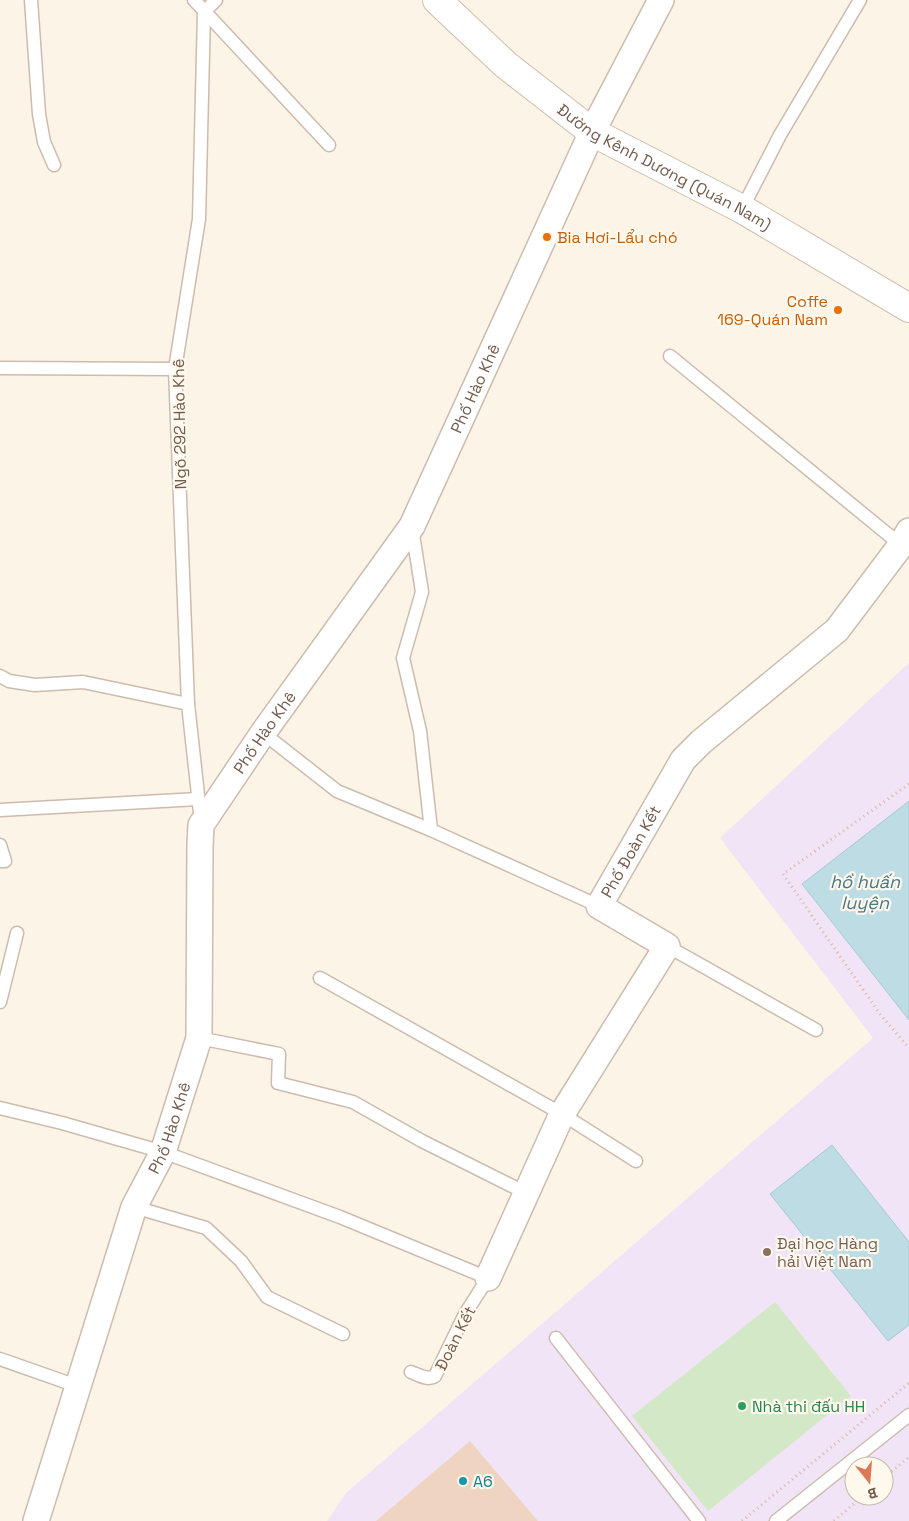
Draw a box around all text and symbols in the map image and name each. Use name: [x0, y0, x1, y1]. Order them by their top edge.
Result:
street label: Đường Kênh Dương (Quán Nam): [553, 99, 775, 235]
place label: Bia Hơi-Lẩu chó: [557, 227, 678, 248]
marker: Bia Hơi-Lẩu chó: [541, 231, 553, 243]
place label: Coffe 169-Quán Nam: [717, 291, 828, 330]
marker: Coffe 169-Quán Nam: [832, 304, 844, 316]
street label: Phố Hào Khê: [446, 341, 505, 437]
street label: Ngõ 292 Hào Khê: [168, 359, 191, 489]
street label: Phố Hào Khê: [229, 687, 301, 778]
street label: Phố Đoàn Kết: [596, 802, 666, 901]
water label: hồ huấn luyện: [830, 870, 901, 914]
street label: Phố Hào Khê: [143, 1079, 195, 1178]
place label: Đại học Hàng hải Việt Nam: [777, 1233, 878, 1272]
marker: Đại học Hàng hải Việt Nam: [761, 1246, 773, 1258]
street label: Đoàn Kết: [430, 1302, 481, 1374]
place label: Nhà thi đấu HH: [752, 1396, 865, 1417]
marker: Nhà thi đấu HH: [736, 1400, 748, 1412]
north arrow: [844, 1456, 894, 1506]
place label: A6: [473, 1471, 493, 1492]
marker: A6: [457, 1475, 469, 1487]
text: B: [866, 1483, 880, 1503]

